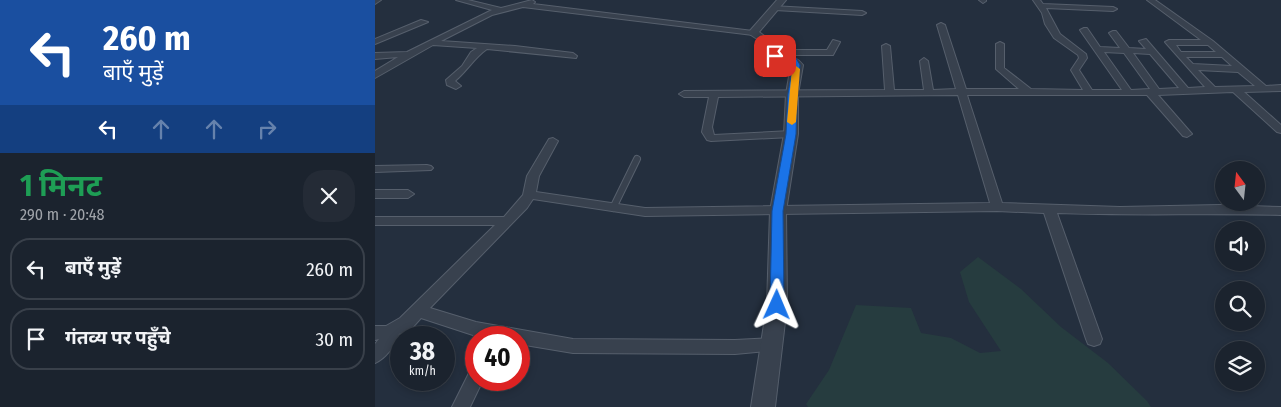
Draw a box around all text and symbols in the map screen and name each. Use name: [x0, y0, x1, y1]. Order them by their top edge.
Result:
text: 260 m: [103, 17, 191, 59]
icon: left: [20, 20, 85, 85]
pin: [754, 35, 796, 77]
icon: arrive: [761, 42, 789, 70]
text: बाएँ मुड़ें: [103, 59, 164, 86]
icon: left: [94, 115, 122, 143]
icon: ahead: [147, 115, 175, 143]
icon: ahead: [200, 115, 228, 143]
icon: right: [253, 115, 281, 143]
north arrow: [1215, 161, 1265, 211]
map controls: [1215, 161, 1265, 391]
text: 1 मिनट: [20, 168, 102, 204]
button: close: [303, 170, 355, 222]
text: 290 m · 20:48: [20, 205, 104, 224]
button: sound: [1215, 221, 1265, 271]
icon: left: [22, 255, 50, 283]
text: बाएँ मुड़ें: [65, 256, 121, 279]
text: 260 m: [306, 258, 353, 281]
position arrow: [750, 278, 802, 330]
button: search: [1215, 281, 1265, 331]
icon: arrive: [22, 325, 50, 353]
text: गंतव्य पर पहुँचे: [65, 326, 171, 349]
speed limit sign: 40: [465, 326, 530, 391]
text: 30 m: [315, 328, 353, 351]
text: 38: [410, 337, 435, 367]
button: layers: [1215, 341, 1265, 391]
text: km/h: [409, 364, 436, 378]

